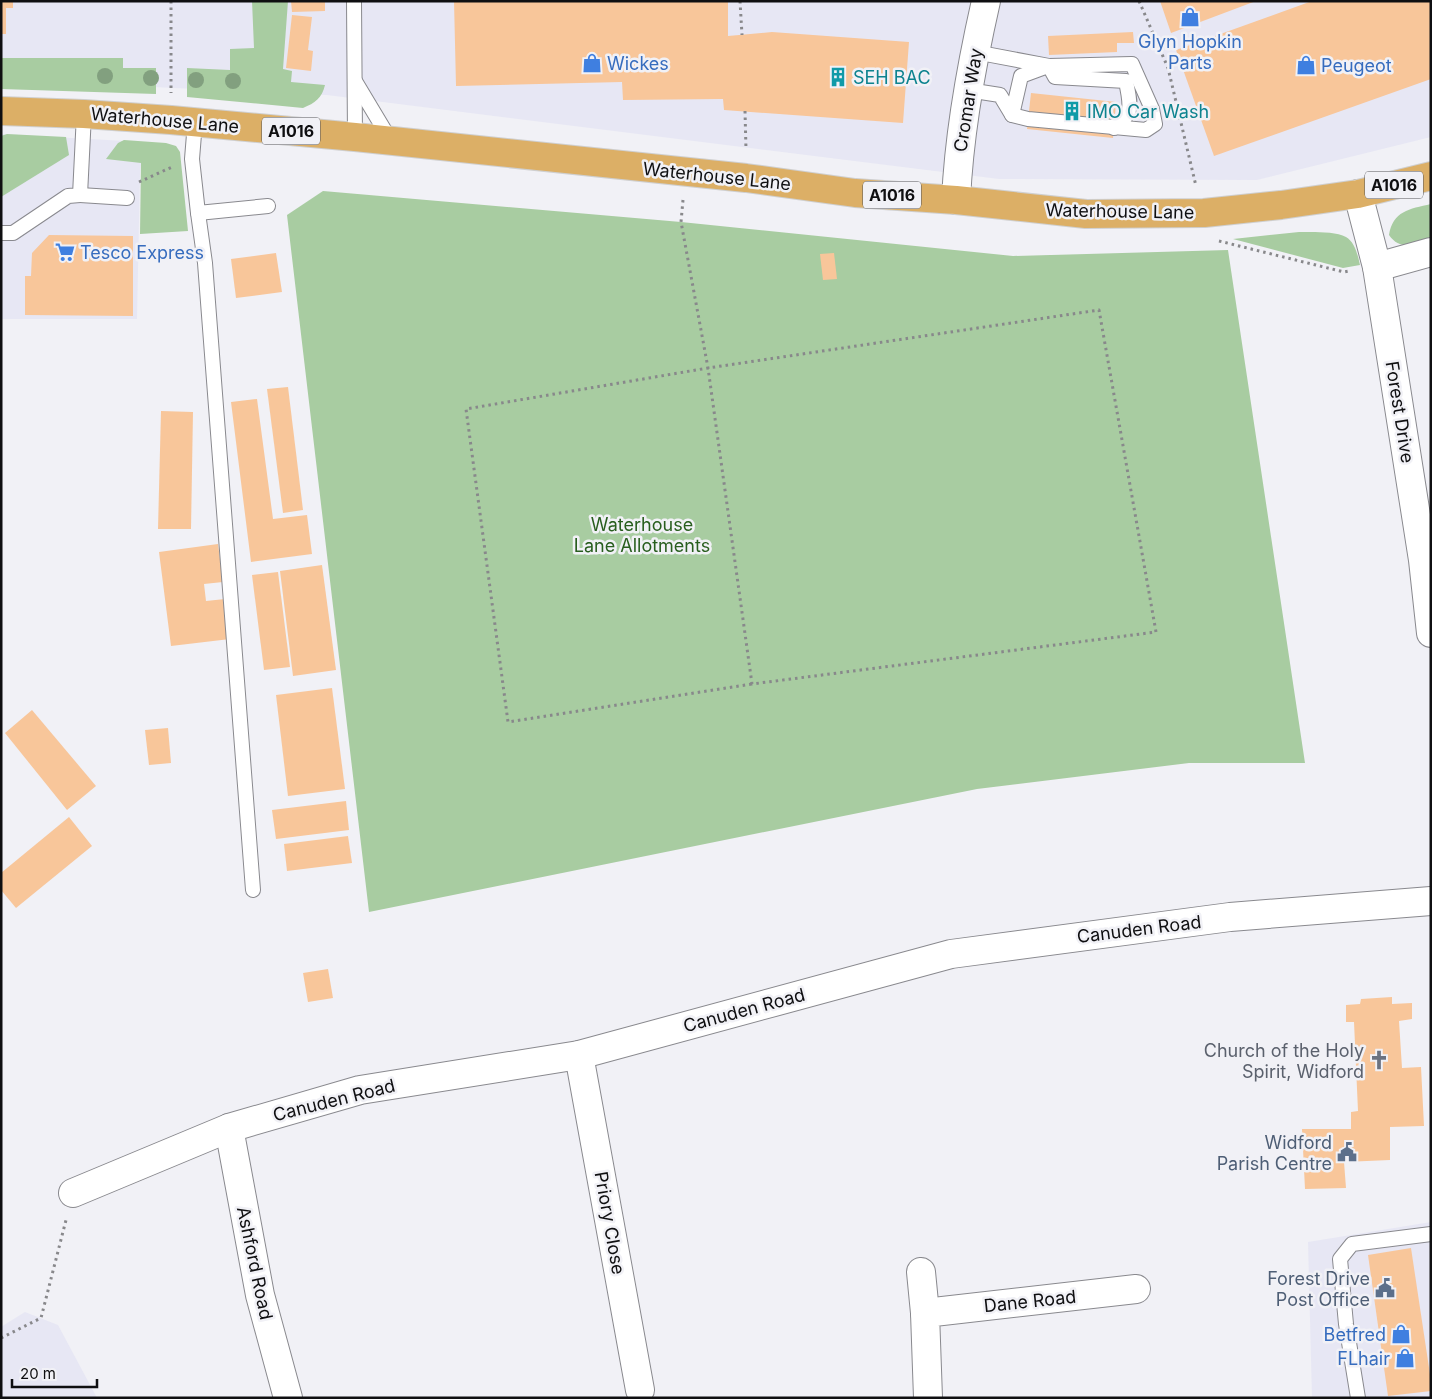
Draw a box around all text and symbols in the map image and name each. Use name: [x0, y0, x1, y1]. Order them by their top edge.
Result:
shop icon: Glyn Hopkin Parts: [1179, 6, 1201, 28]
place label: Glyn Hopkin Parts: [1138, 31, 1242, 73]
street label: Cromar Way: [949, 47, 987, 153]
shop icon: Wickes: [581, 52, 603, 74]
place label: Wickes: [607, 53, 669, 74]
shop icon: Peugeot: [1295, 54, 1317, 76]
place label: Peugeot: [1321, 55, 1392, 76]
building icon: SEH BAC: [827, 66, 849, 88]
place label: SEH BAC: [853, 67, 931, 88]
building icon: IMO Car Wash: [1061, 100, 1083, 122]
place label: IMO Car Wash: [1087, 101, 1209, 122]
street label: Waterhouse Lane: [90, 103, 240, 137]
road number: A1016: [262, 118, 320, 144]
street label: Waterhouse Lane: [642, 158, 792, 194]
road number: A1016: [1365, 172, 1423, 198]
road number: A1016: [863, 182, 921, 208]
street label: Waterhouse Lane: [1045, 199, 1195, 223]
supermarket icon: Tesco Express: [54, 241, 76, 263]
place label: Tesco Express: [80, 242, 204, 263]
street label: Forest Drive: [1382, 360, 1418, 464]
park label: Waterhouse Lane Allotments: [574, 514, 710, 556]
street label: Canuden Road: [1076, 911, 1202, 947]
street label: Canuden Road: [681, 984, 807, 1036]
place label: Church of the Holy Spirit, Widford: [1204, 1040, 1364, 1082]
church icon: Church of the Holy Spirit, Widford: [1368, 1049, 1390, 1071]
street label: Canuden Road: [271, 1075, 397, 1125]
place label: Widford Parish Centre: [1217, 1132, 1332, 1174]
public building icon: Widford Parish Centre: [1336, 1141, 1358, 1163]
street label: Priory Close: [591, 1170, 629, 1276]
street label: Ashford Road: [233, 1204, 277, 1322]
place label: Forest Drive Post Office: [1267, 1268, 1370, 1310]
public building icon: Forest Drive Post Office: [1374, 1277, 1396, 1299]
street label: Dane Road: [983, 1286, 1077, 1316]
shop icon: Betfred: [1390, 1323, 1412, 1345]
place label: Betfred: [1324, 1324, 1386, 1345]
shop icon: FLhair: [1394, 1347, 1416, 1369]
place label: FLhair: [1337, 1348, 1390, 1369]
scale bar: [12, 1356, 98, 1388]
text: 20 m: [20, 1364, 56, 1383]

